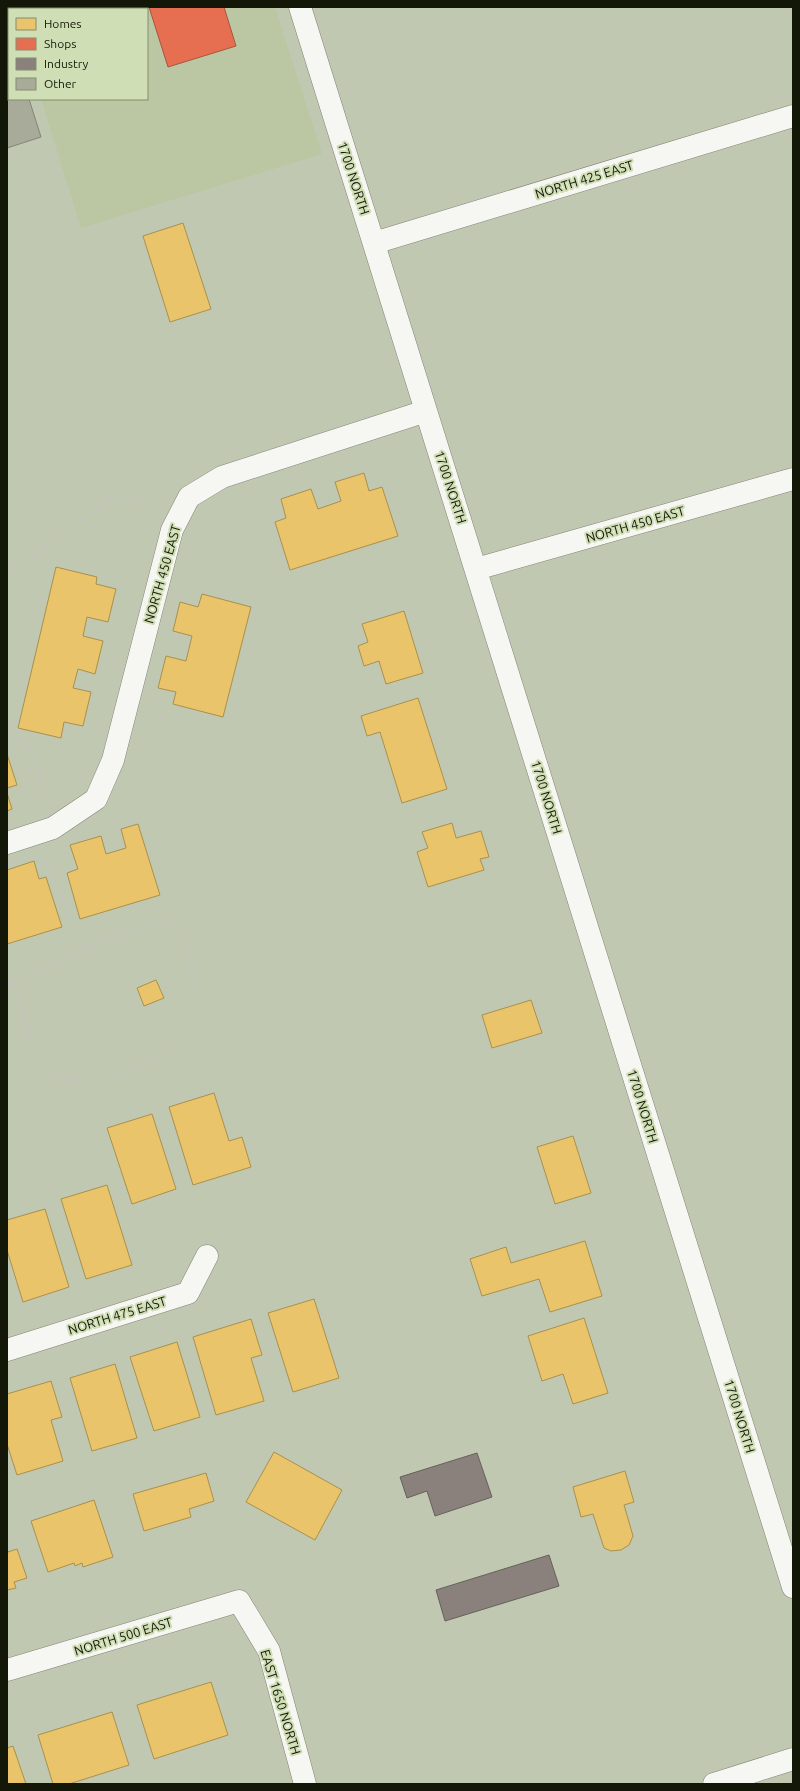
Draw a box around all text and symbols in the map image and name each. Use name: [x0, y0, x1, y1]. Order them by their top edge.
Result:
legend: [8, 8, 148, 100]
text: Homes: [44, 17, 82, 30]
text: Shops: [44, 37, 76, 50]
text: Industry: [44, 57, 89, 70]
text: Other: [44, 77, 77, 90]
street label: 1700 NORTH: [336, 140, 372, 216]
street label: NORTH 425 EAST: [533, 157, 635, 201]
street label: 1700 NORTH: [433, 449, 469, 525]
street label: NORTH 450 EAST: [584, 503, 686, 545]
street label: NORTH 450 EAST: [141, 523, 183, 625]
street label: 1700 NORTH: [529, 759, 565, 835]
street label: 1700 NORTH: [625, 1068, 661, 1144]
street label: NORTH 475 EAST: [66, 1293, 168, 1337]
street label: 1700 NORTH: [722, 1378, 758, 1454]
street label: NORTH 500 EAST: [72, 1614, 174, 1658]
street label: EAST 1650 NORTH: [258, 1648, 304, 1756]

